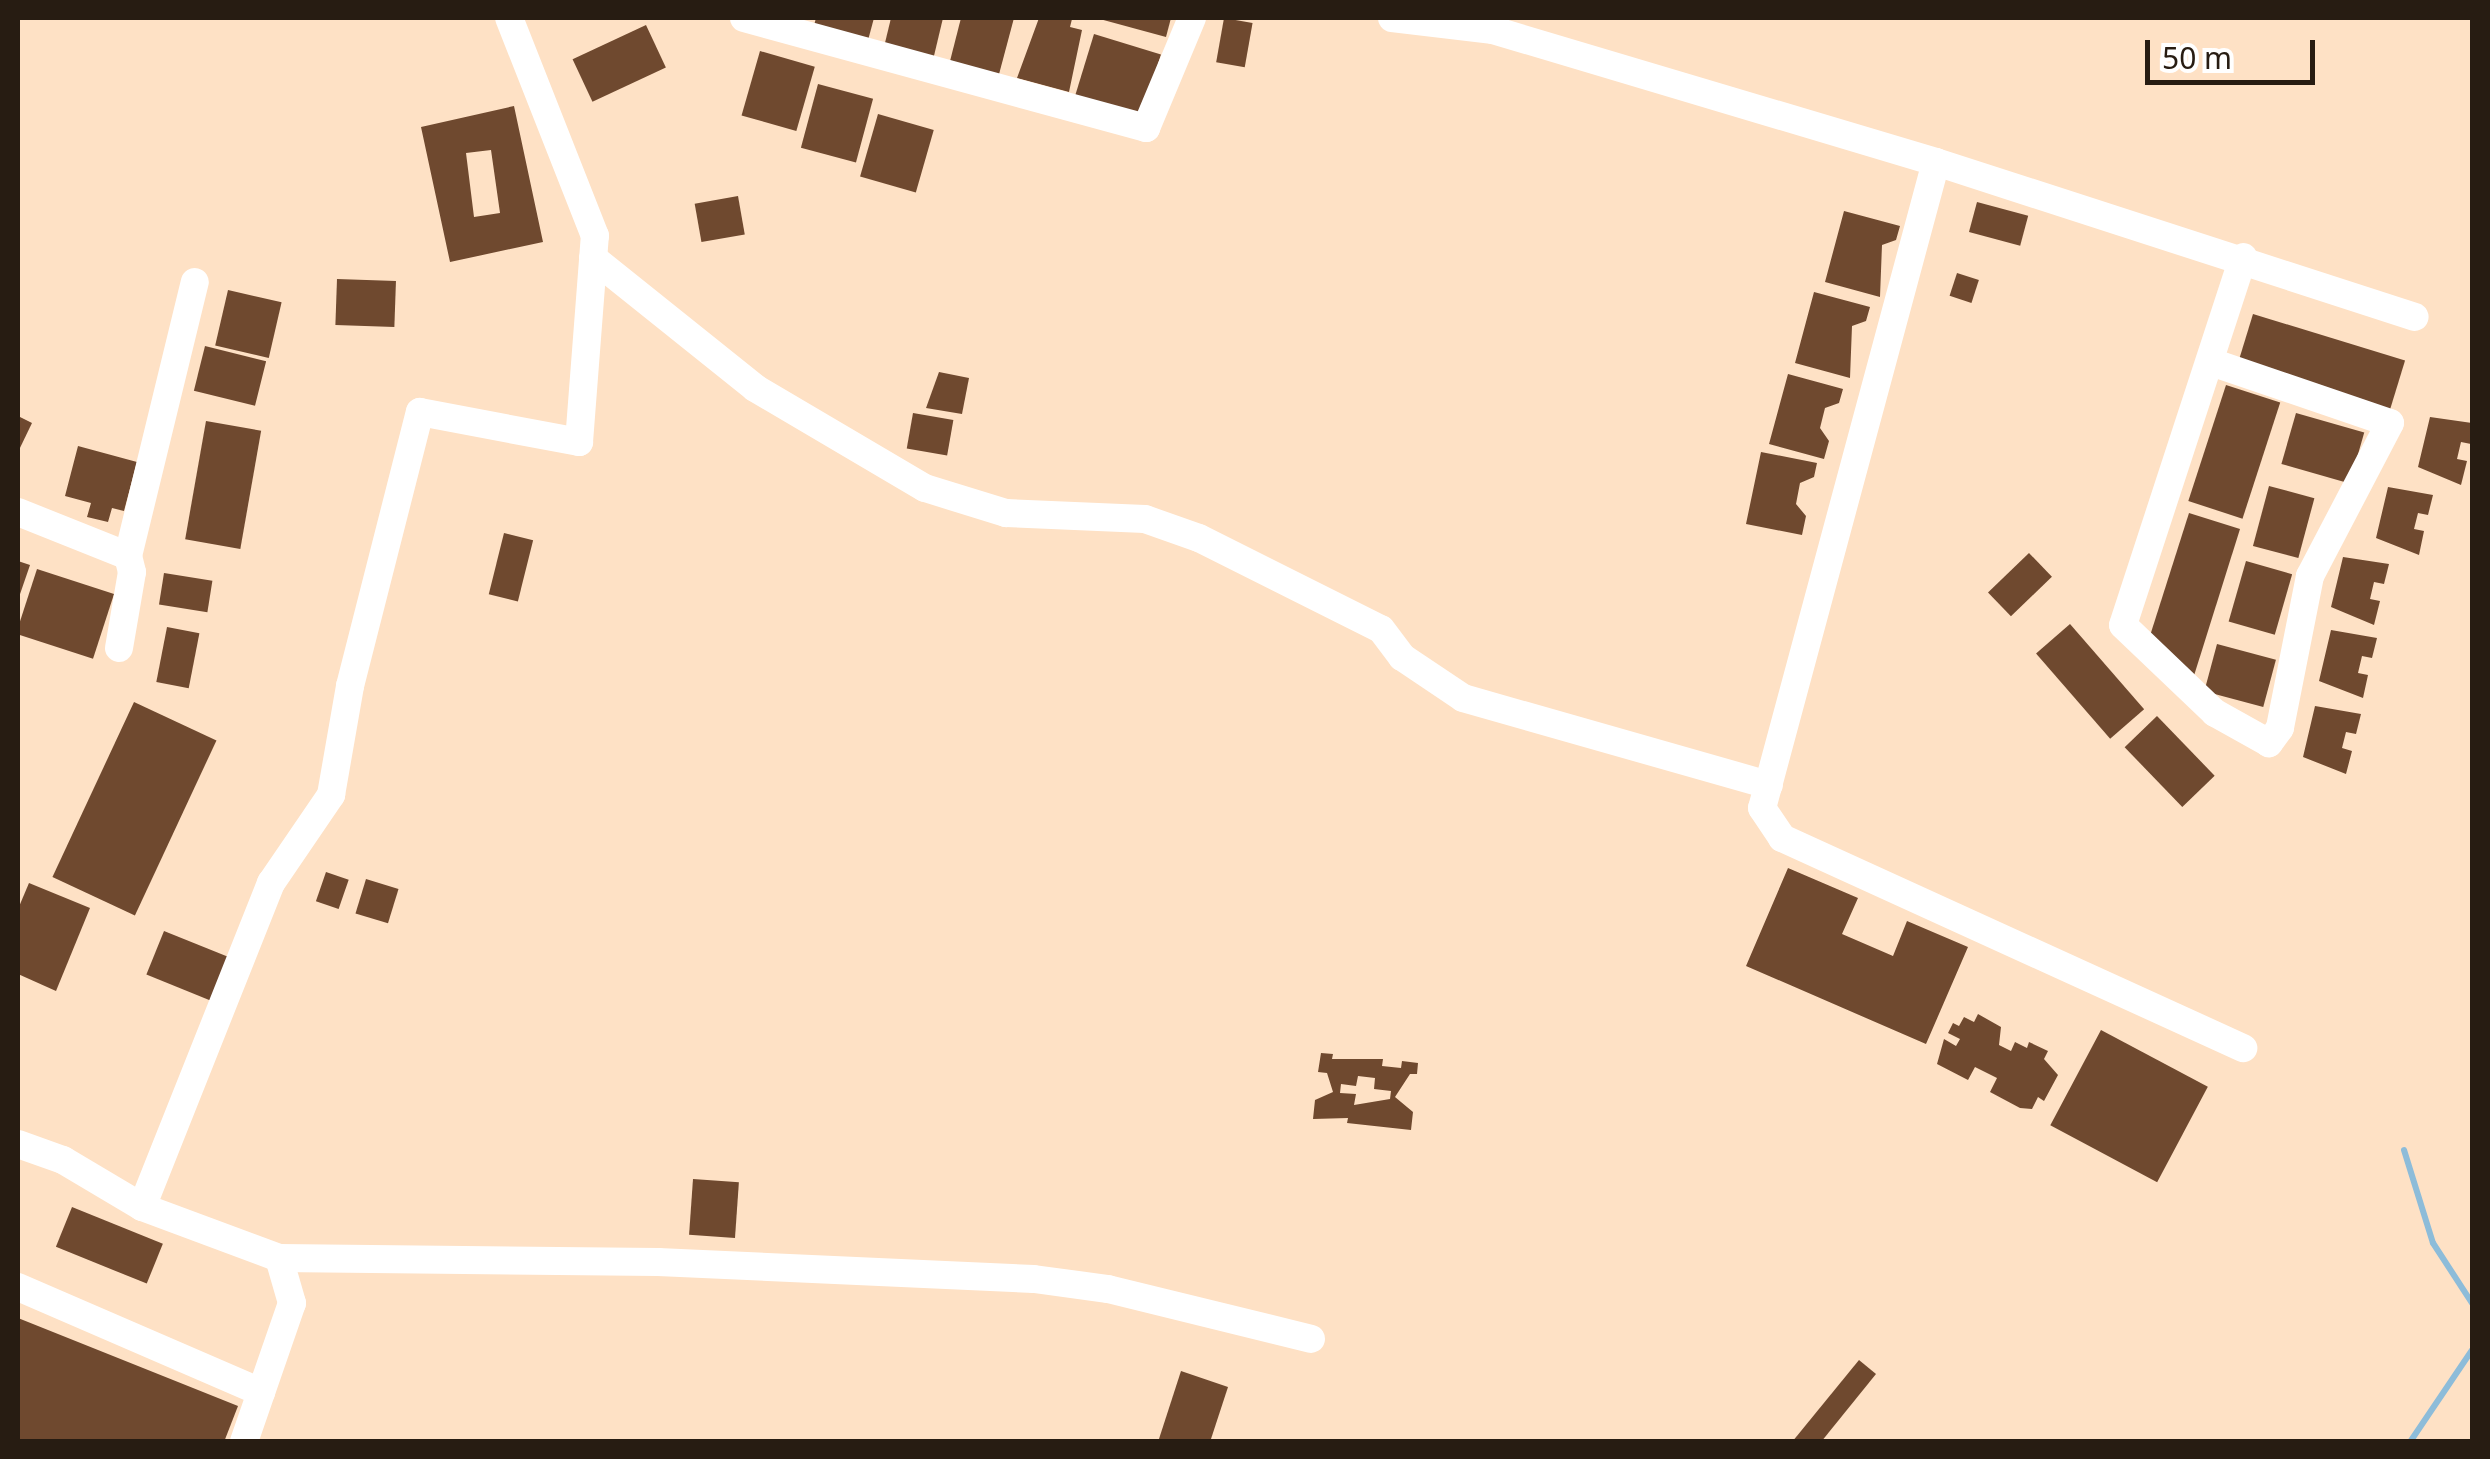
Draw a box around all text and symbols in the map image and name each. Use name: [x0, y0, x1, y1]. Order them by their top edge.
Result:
scale bar: [2150, 20, 2320, 82]
text: 50 m: [2162, 37, 2232, 78]

